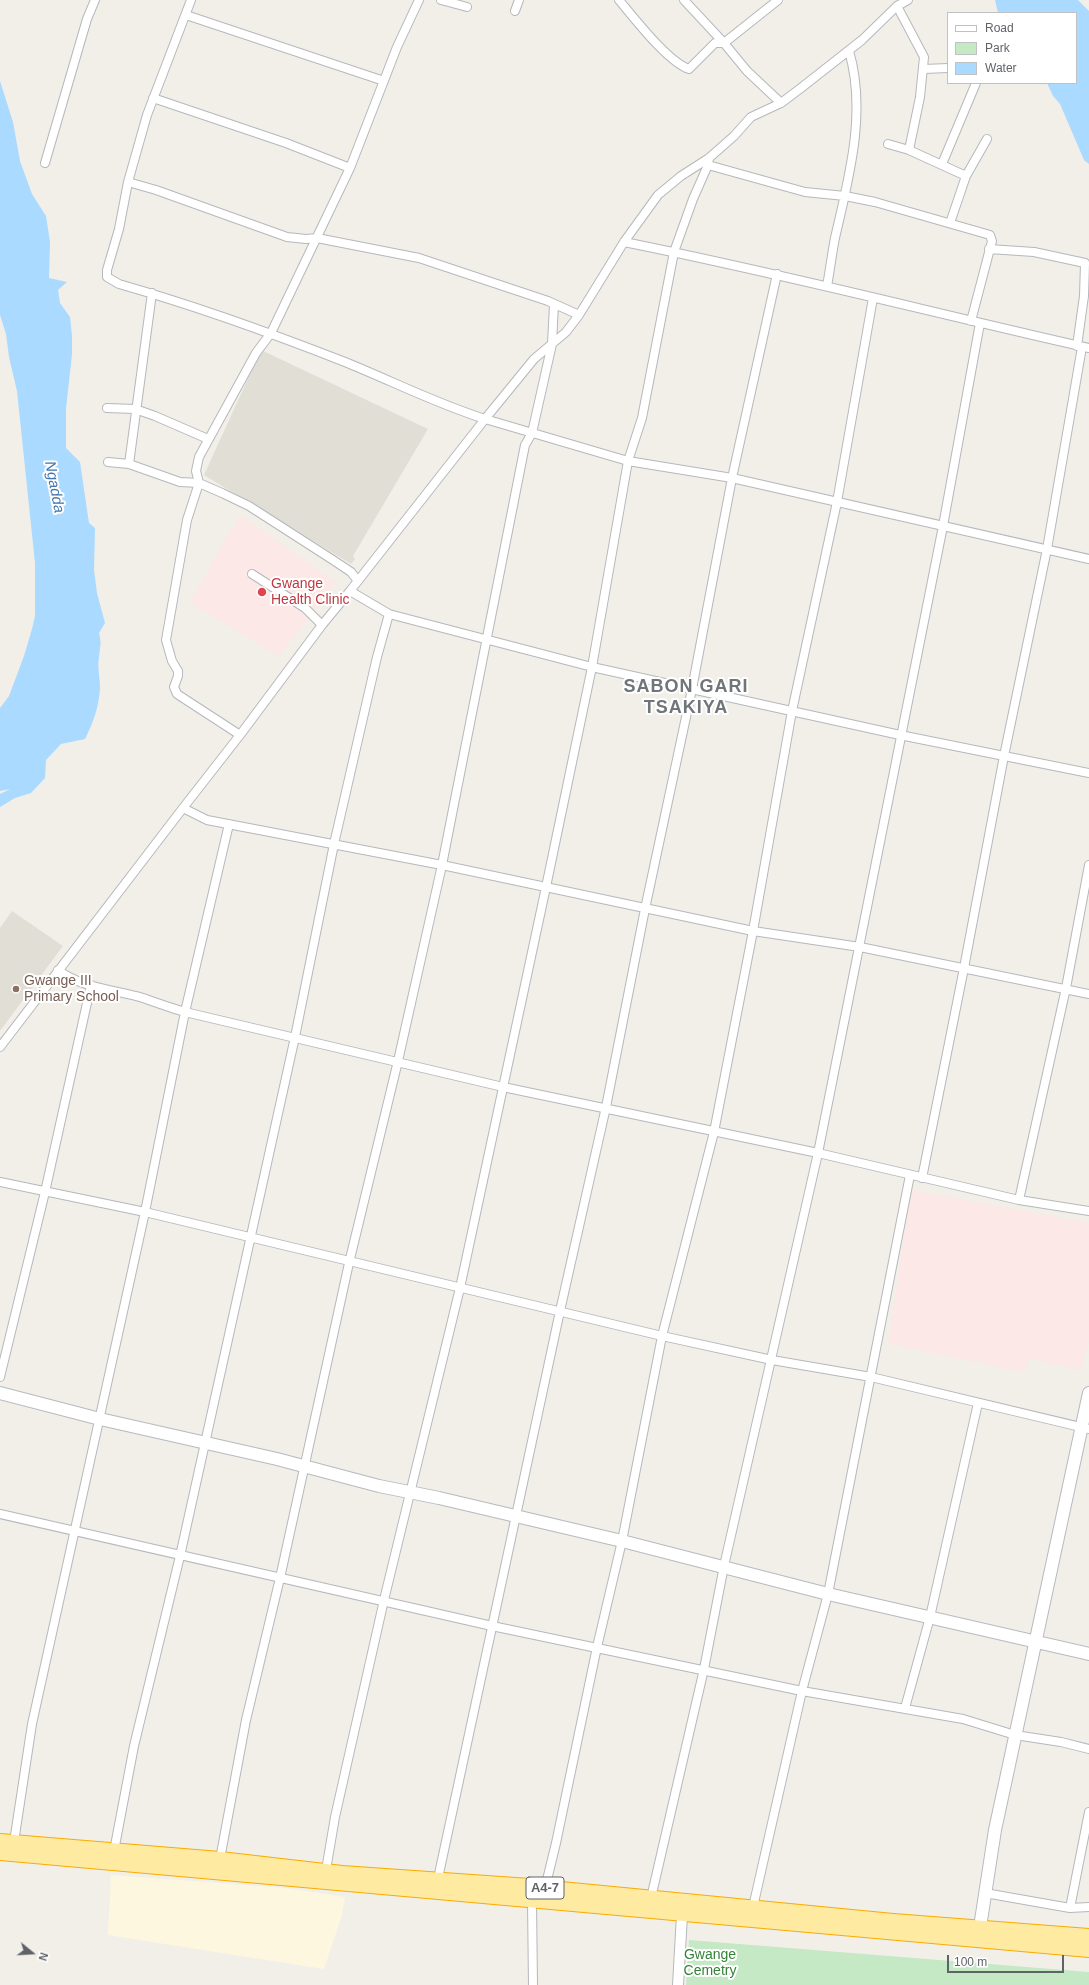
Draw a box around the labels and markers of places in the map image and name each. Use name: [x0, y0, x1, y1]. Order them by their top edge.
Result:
place label: Gwange Health Clinic: [271, 576, 350, 608]
marker: Gwange Health Clinic: [256, 586, 268, 598]
place label: Gwange III Primary School: [24, 973, 119, 1006]
marker: Gwange III Primary School: [11, 984, 21, 994]

